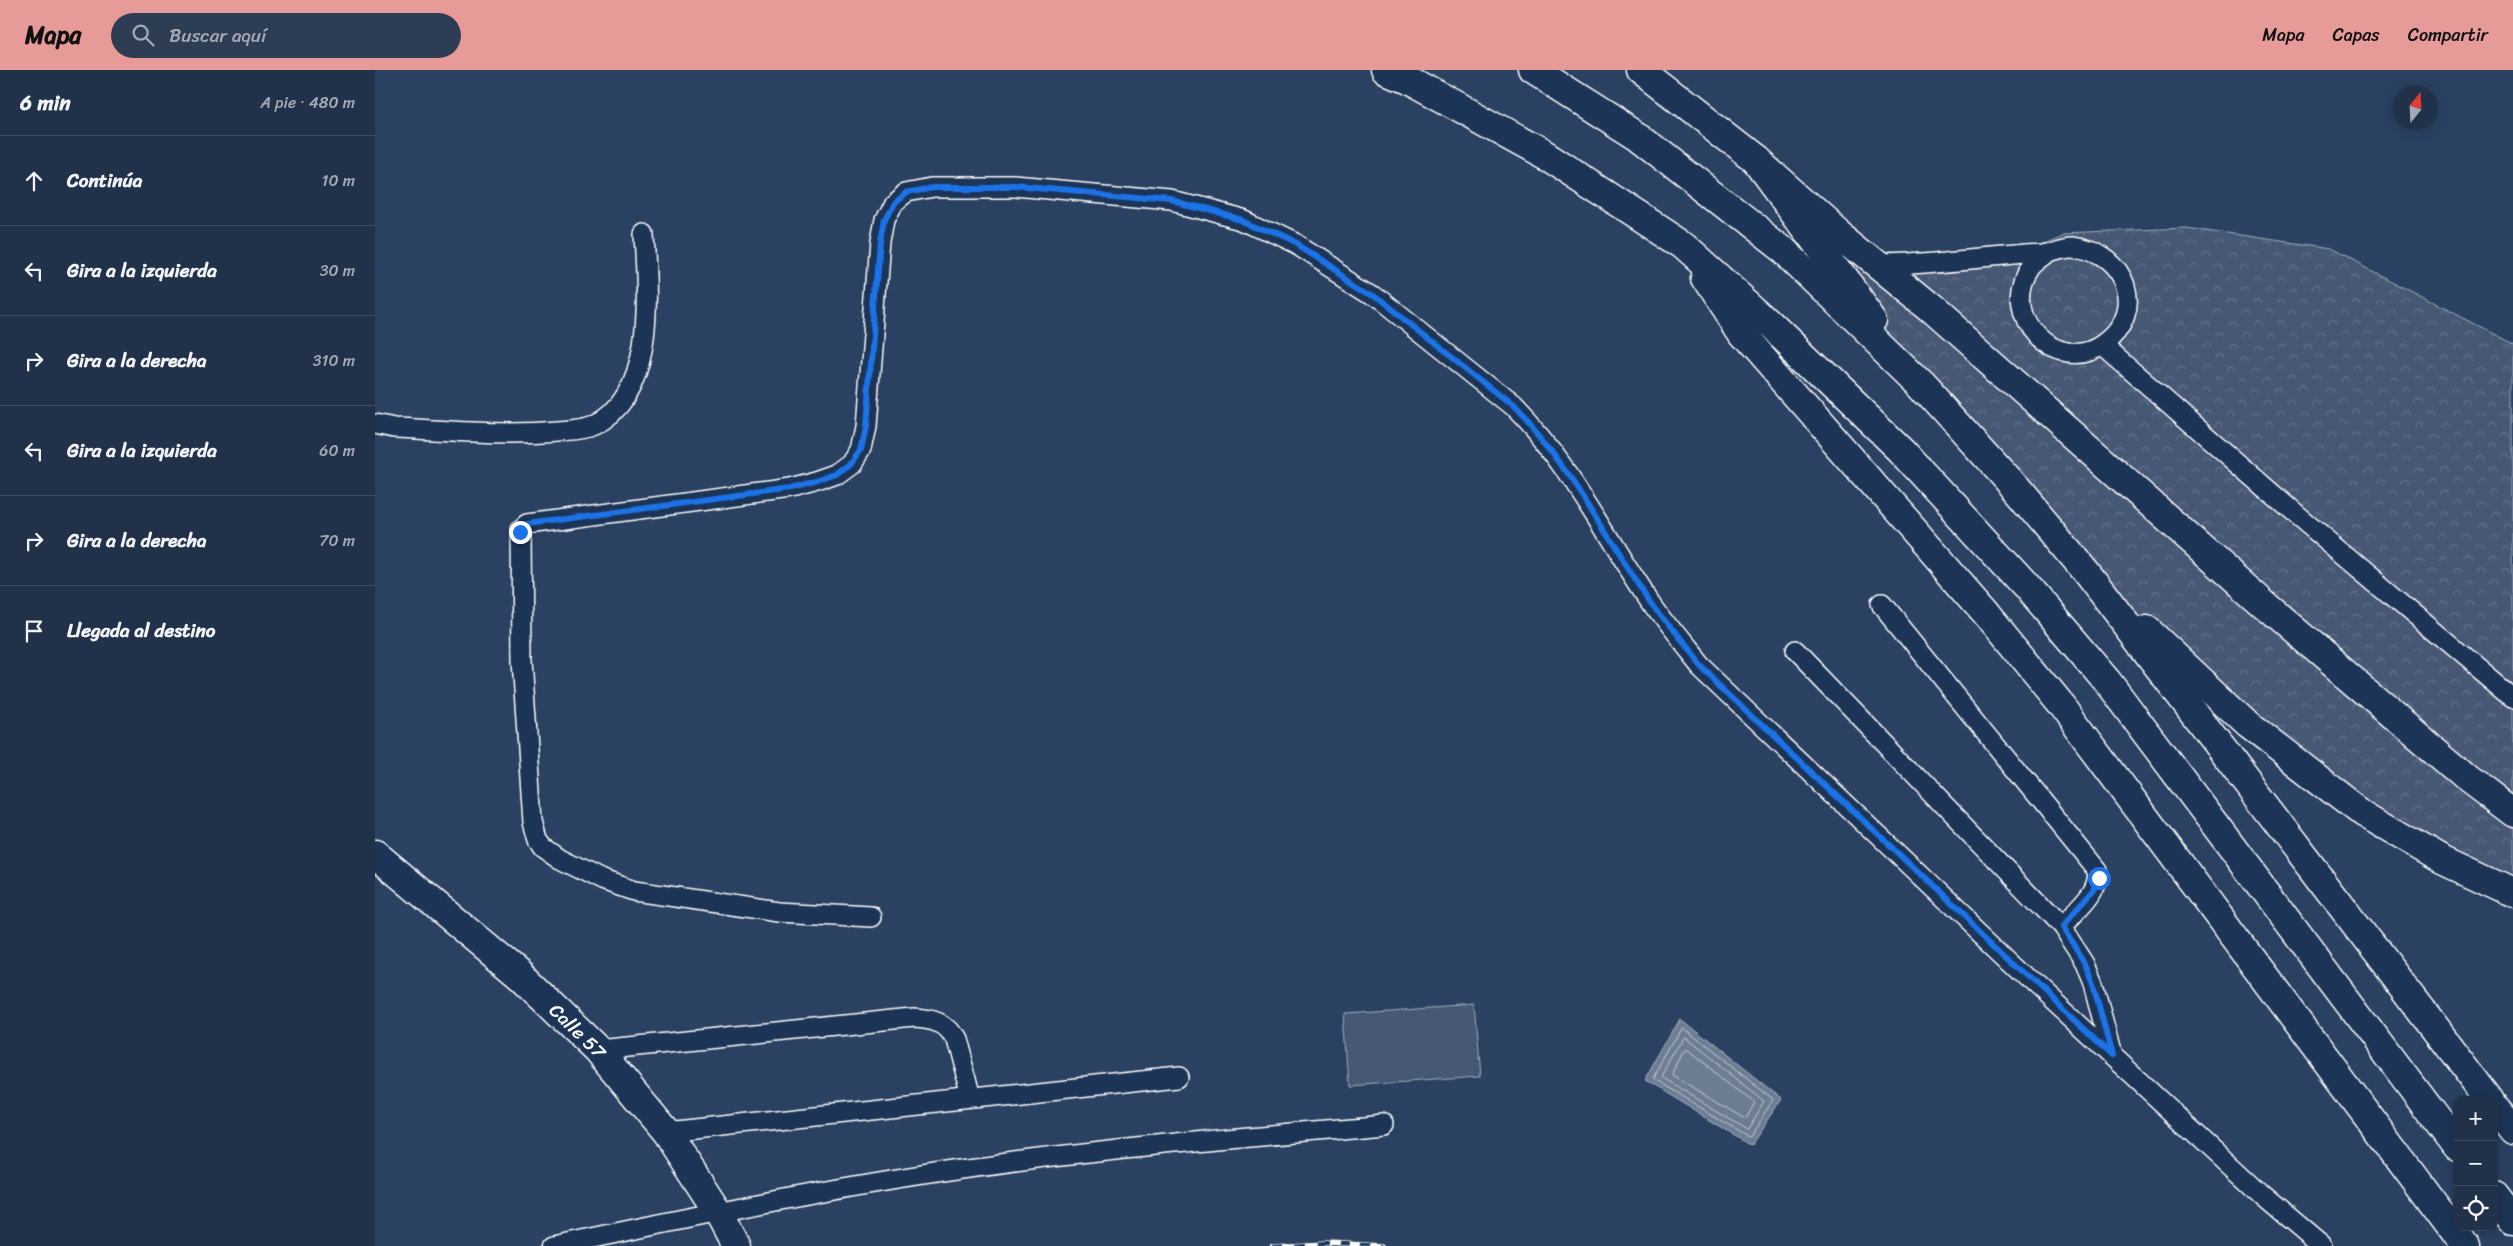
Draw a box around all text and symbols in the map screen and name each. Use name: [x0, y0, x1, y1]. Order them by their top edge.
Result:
search box: [111, 13, 461, 58]
text: Mapa: [25, 14, 81, 56]
text: Buscar aquí: [169, 19, 266, 52]
text: Mapa: [2262, 19, 2305, 51]
text: Capas: [2333, 19, 2380, 51]
text: Compartir: [2408, 19, 2488, 51]
icon: search: [129, 21, 157, 49]
text: 6 min: [20, 84, 71, 122]
north arrow: [2393, 85, 2438, 130]
text: A pie · 480 m: [260, 88, 355, 117]
text: Continúa: [67, 164, 142, 197]
text: 10 m: [322, 166, 355, 195]
icon: ahead: [20, 167, 48, 195]
text: Gira a la izquierda: [67, 254, 217, 287]
text: 30 m: [320, 256, 355, 285]
icon: left: [20, 257, 48, 285]
text: Gira a la derecha: [67, 344, 206, 377]
text: 310 m: [313, 346, 355, 375]
icon: right: [20, 347, 48, 375]
text: Gira a la izquierda: [67, 434, 217, 467]
text: 60 m: [319, 436, 355, 465]
icon: left: [20, 437, 48, 465]
route end: [509, 521, 532, 544]
text: Gira a la derecha: [67, 524, 206, 557]
text: 70 m: [319, 526, 355, 555]
icon: right: [20, 527, 48, 555]
text: Llegada al destino: [67, 614, 216, 647]
icon: arrive: [20, 617, 48, 645]
route start: [2088, 867, 2111, 890]
street label: Calle 57: [541, 995, 616, 1067]
map controls: [2453, 1096, 2498, 1231]
button: +: [2453, 1096, 2498, 1141]
button: −: [2453, 1141, 2498, 1186]
button: locate: [2453, 1186, 2498, 1231]

